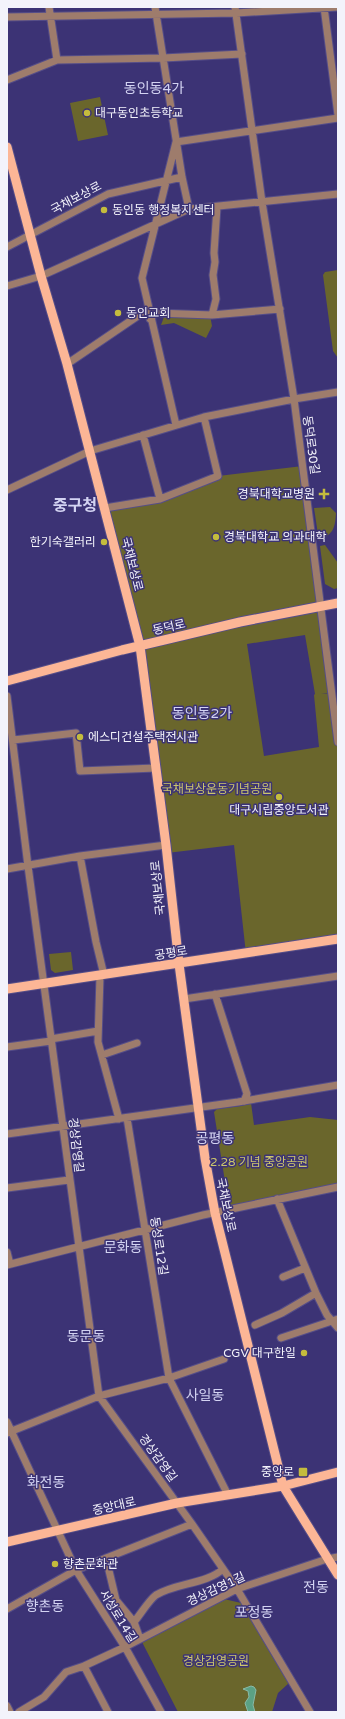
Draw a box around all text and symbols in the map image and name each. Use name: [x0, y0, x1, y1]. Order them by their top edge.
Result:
district label: 동인동4가: [124, 80, 184, 97]
place label: 대구동인초등학교: [95, 106, 183, 120]
marker: 대구동인초등학교: [82, 108, 92, 118]
street label: 국채보상로: [48, 179, 104, 217]
place label: 동인동 행정복지센터: [112, 203, 214, 217]
marker: 동인동 행정복지센터: [99, 205, 109, 215]
place label: 동인교회: [126, 306, 170, 320]
marker: 동인교회: [113, 308, 123, 318]
street label: 동덕로30길: [300, 415, 322, 475]
place label: 경북대학교병원: [238, 487, 315, 501]
marker: 경북대학교병원: [318, 488, 330, 500]
district label: 중구청: [53, 496, 97, 516]
place label: 경북대학교 의과대학: [224, 530, 326, 544]
marker: 경북대학교 의과대학: [211, 532, 221, 542]
place label: 한기숙갤러리: [30, 535, 96, 549]
street label: 국채보상로: [119, 536, 145, 592]
marker: 한기숙갤러리: [99, 537, 109, 547]
street label: 동덕로: [151, 616, 187, 638]
district label: 동인동2가: [172, 705, 232, 722]
place label: 에스디건설주택전시관: [88, 730, 198, 744]
marker: 에스디건설주택전시관: [75, 732, 85, 742]
park label: 국채보상운동기념공원: [162, 782, 272, 796]
marker: 대구시립중앙도서관: [274, 792, 284, 802]
place label: 대구시립중앙도서관: [229, 803, 329, 817]
street label: 국채보상로: [148, 860, 168, 916]
street label: 공평로: [154, 943, 188, 963]
street label: 경상감영길: [66, 1117, 86, 1173]
district label: 공평동: [196, 1130, 234, 1147]
park label: 2.28 기념 중앙공원: [210, 1155, 308, 1169]
street label: 국채보상로: [213, 1177, 239, 1233]
street label: 동성로12길: [147, 1216, 171, 1276]
district label: 문화동: [104, 1239, 142, 1256]
district label: 동문동: [67, 1328, 105, 1345]
place label: CGV 대구한일: [223, 1346, 296, 1360]
marker: CGV 대구한일: [299, 1348, 309, 1358]
district label: 사일동: [186, 1387, 224, 1404]
street label: 경상감영길: [136, 1432, 180, 1484]
place label: 중앙로: [261, 1465, 294, 1479]
marker: 중앙로: [297, 1466, 309, 1478]
district label: 화전동: [27, 1474, 65, 1491]
street label: 중앙대로: [91, 1494, 137, 1518]
place label: 향촌문화관: [63, 1557, 118, 1571]
marker: 향촌문화관: [50, 1559, 60, 1569]
street label: 경상감영1길: [185, 1569, 247, 1609]
district label: 전동: [303, 1579, 329, 1596]
street label: 서성로14길: [96, 1587, 140, 1645]
district label: 향촌동: [26, 1598, 64, 1615]
district label: 포정동: [235, 1604, 273, 1621]
park label: 경상감영공원: [183, 1654, 249, 1668]

